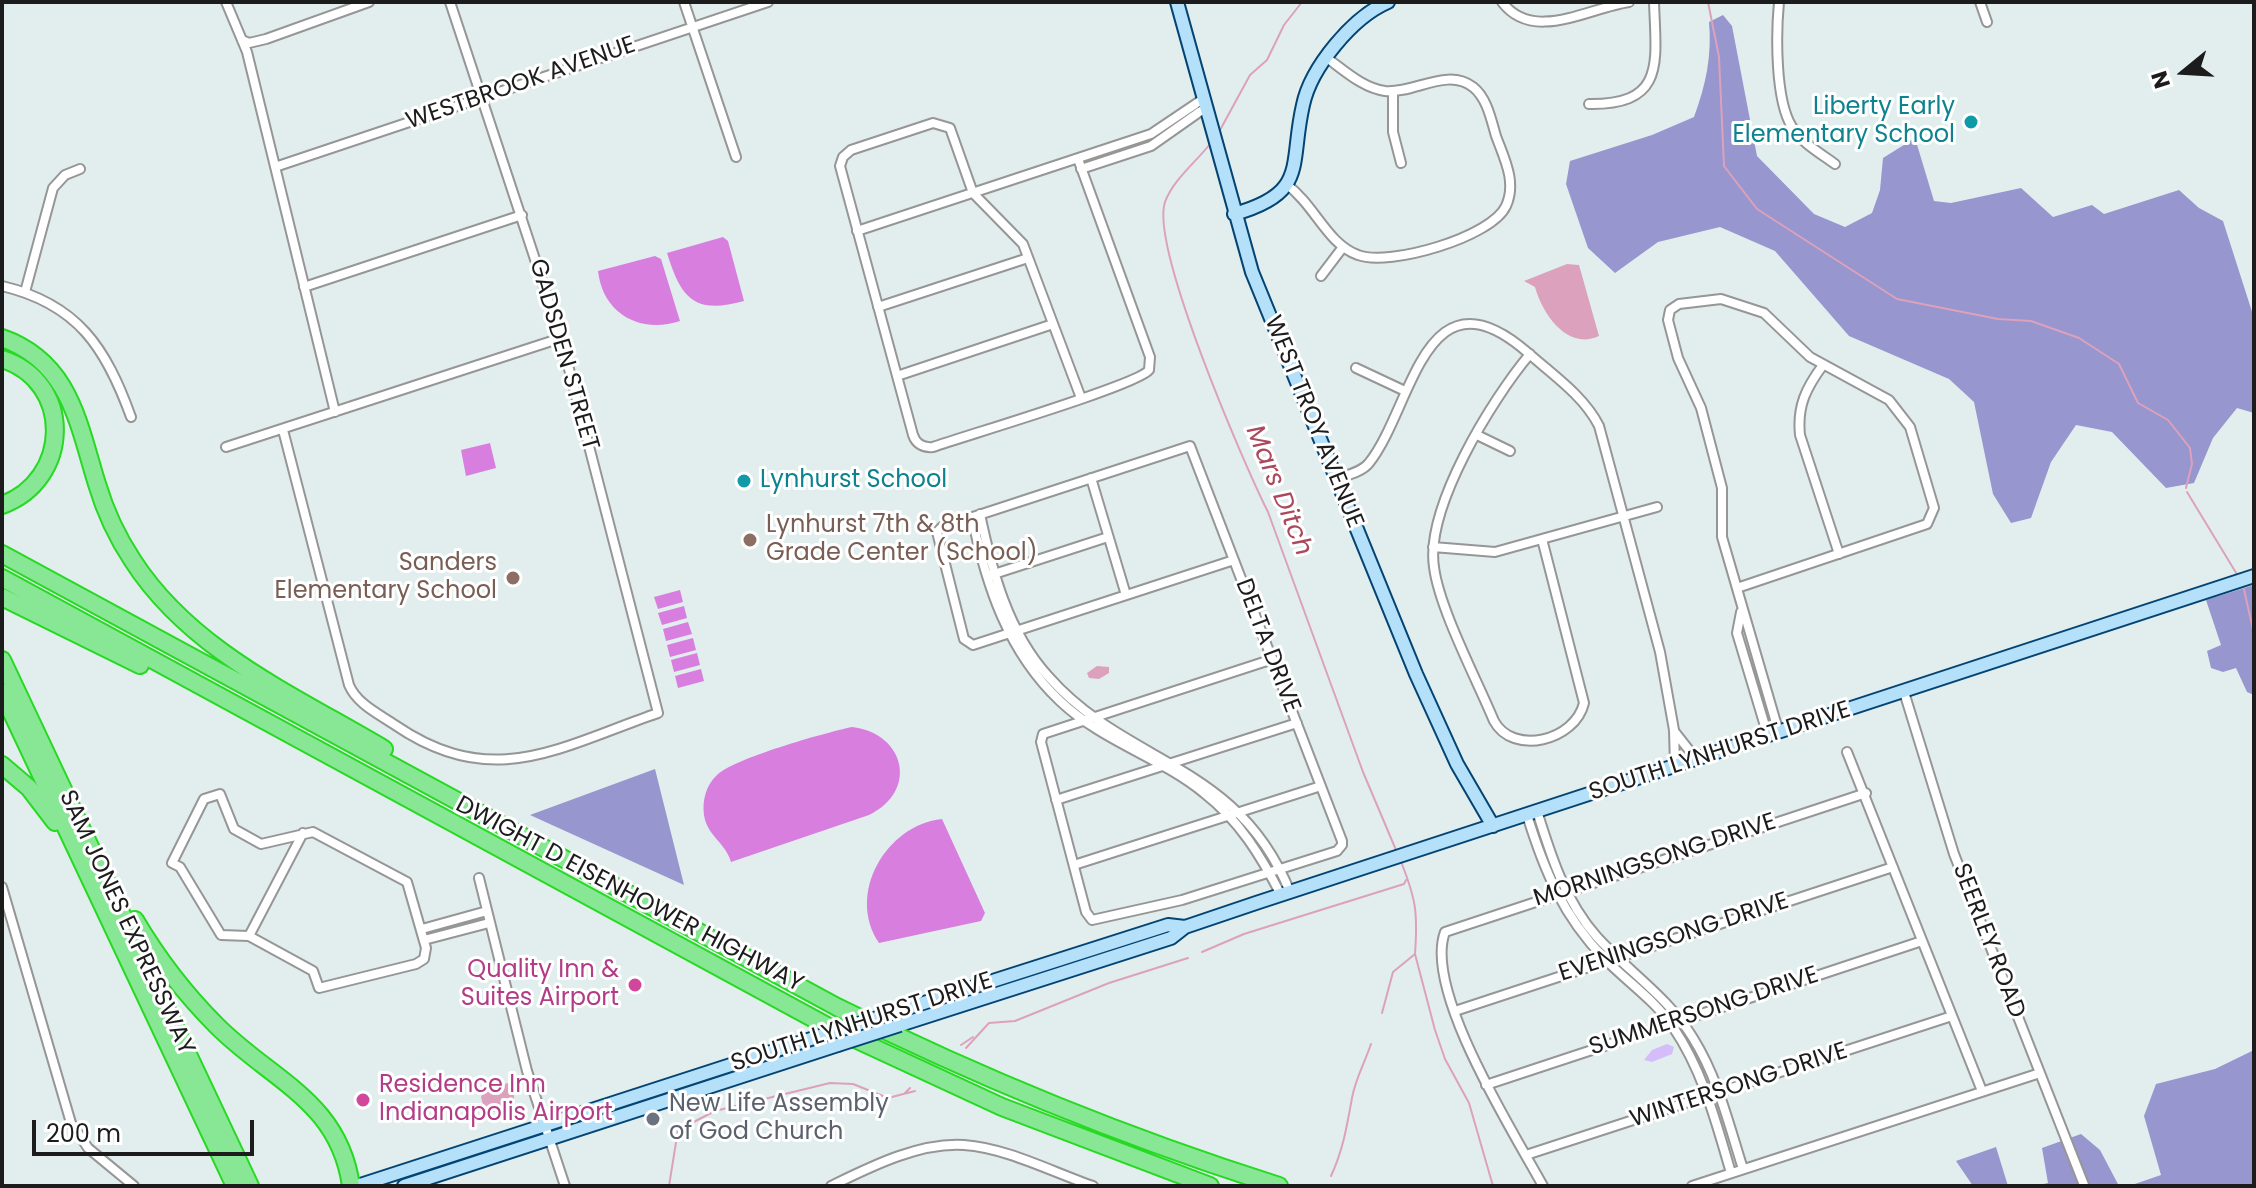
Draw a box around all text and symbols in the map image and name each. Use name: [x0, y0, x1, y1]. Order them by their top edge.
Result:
street label: WESTBROOK AVENUE: [403, 31, 639, 137]
north arrow: [2144, 32, 2224, 112]
text: N: [2143, 67, 2178, 92]
place label: Liberty Early Elementary School: [1732, 94, 1955, 150]
marker: Liberty Early Elementary School: [1962, 113, 1980, 131]
street label: GADSDEN STREET: [522, 256, 604, 454]
street label: WEST TROY AVENUE: [1257, 312, 1369, 532]
water label: Mars Ditch: [1238, 421, 1318, 561]
place label: Lynhurst School: [760, 467, 947, 495]
marker: Lynhurst School: [735, 472, 753, 490]
place label: Lynhurst 7th & 8th Grade Center (School): [766, 512, 1038, 568]
marker: Lynhurst 7th & 8th Grade Center (School): [741, 531, 759, 549]
place label: Sanders Elementary School: [274, 550, 497, 606]
marker: Sanders Elementary School: [504, 569, 522, 587]
street label: DELTA DRIVE: [1228, 575, 1306, 717]
street label: SOUTH LYNHURST DRIVE: [1586, 696, 1854, 808]
street label: SAM JONES EXPRESSWAY: [52, 786, 200, 1060]
street label: DWIGHT D EISENHOWER HIGHWAY: [450, 791, 808, 999]
street label: MORNINGSONG DRIVE: [1530, 808, 1780, 914]
street label: SEERLEY ROAD: [1945, 860, 2031, 1022]
street label: EVENINGSONG DRIVE: [1555, 887, 1793, 989]
place label: Quality Inn & Suites Airport: [461, 957, 619, 1013]
street label: SUMMERSONG DRIVE: [1586, 961, 1822, 1063]
street label: SOUTH LYNHURST DRIVE: [728, 967, 996, 1079]
marker: Quality Inn & Suites Airport: [626, 976, 644, 994]
street label: WINTERSONG DRIVE: [1627, 1037, 1851, 1135]
place label: Residence Inn Indianapolis Airport: [379, 1072, 613, 1128]
marker: Residence Inn Indianapolis Airport: [354, 1091, 372, 1109]
place label: New Life Assembly of God Church: [669, 1091, 889, 1147]
scale bar: [36, 1104, 258, 1154]
marker: New Life Assembly of God Church: [644, 1110, 662, 1128]
text: 200 m: [46, 1117, 121, 1150]

